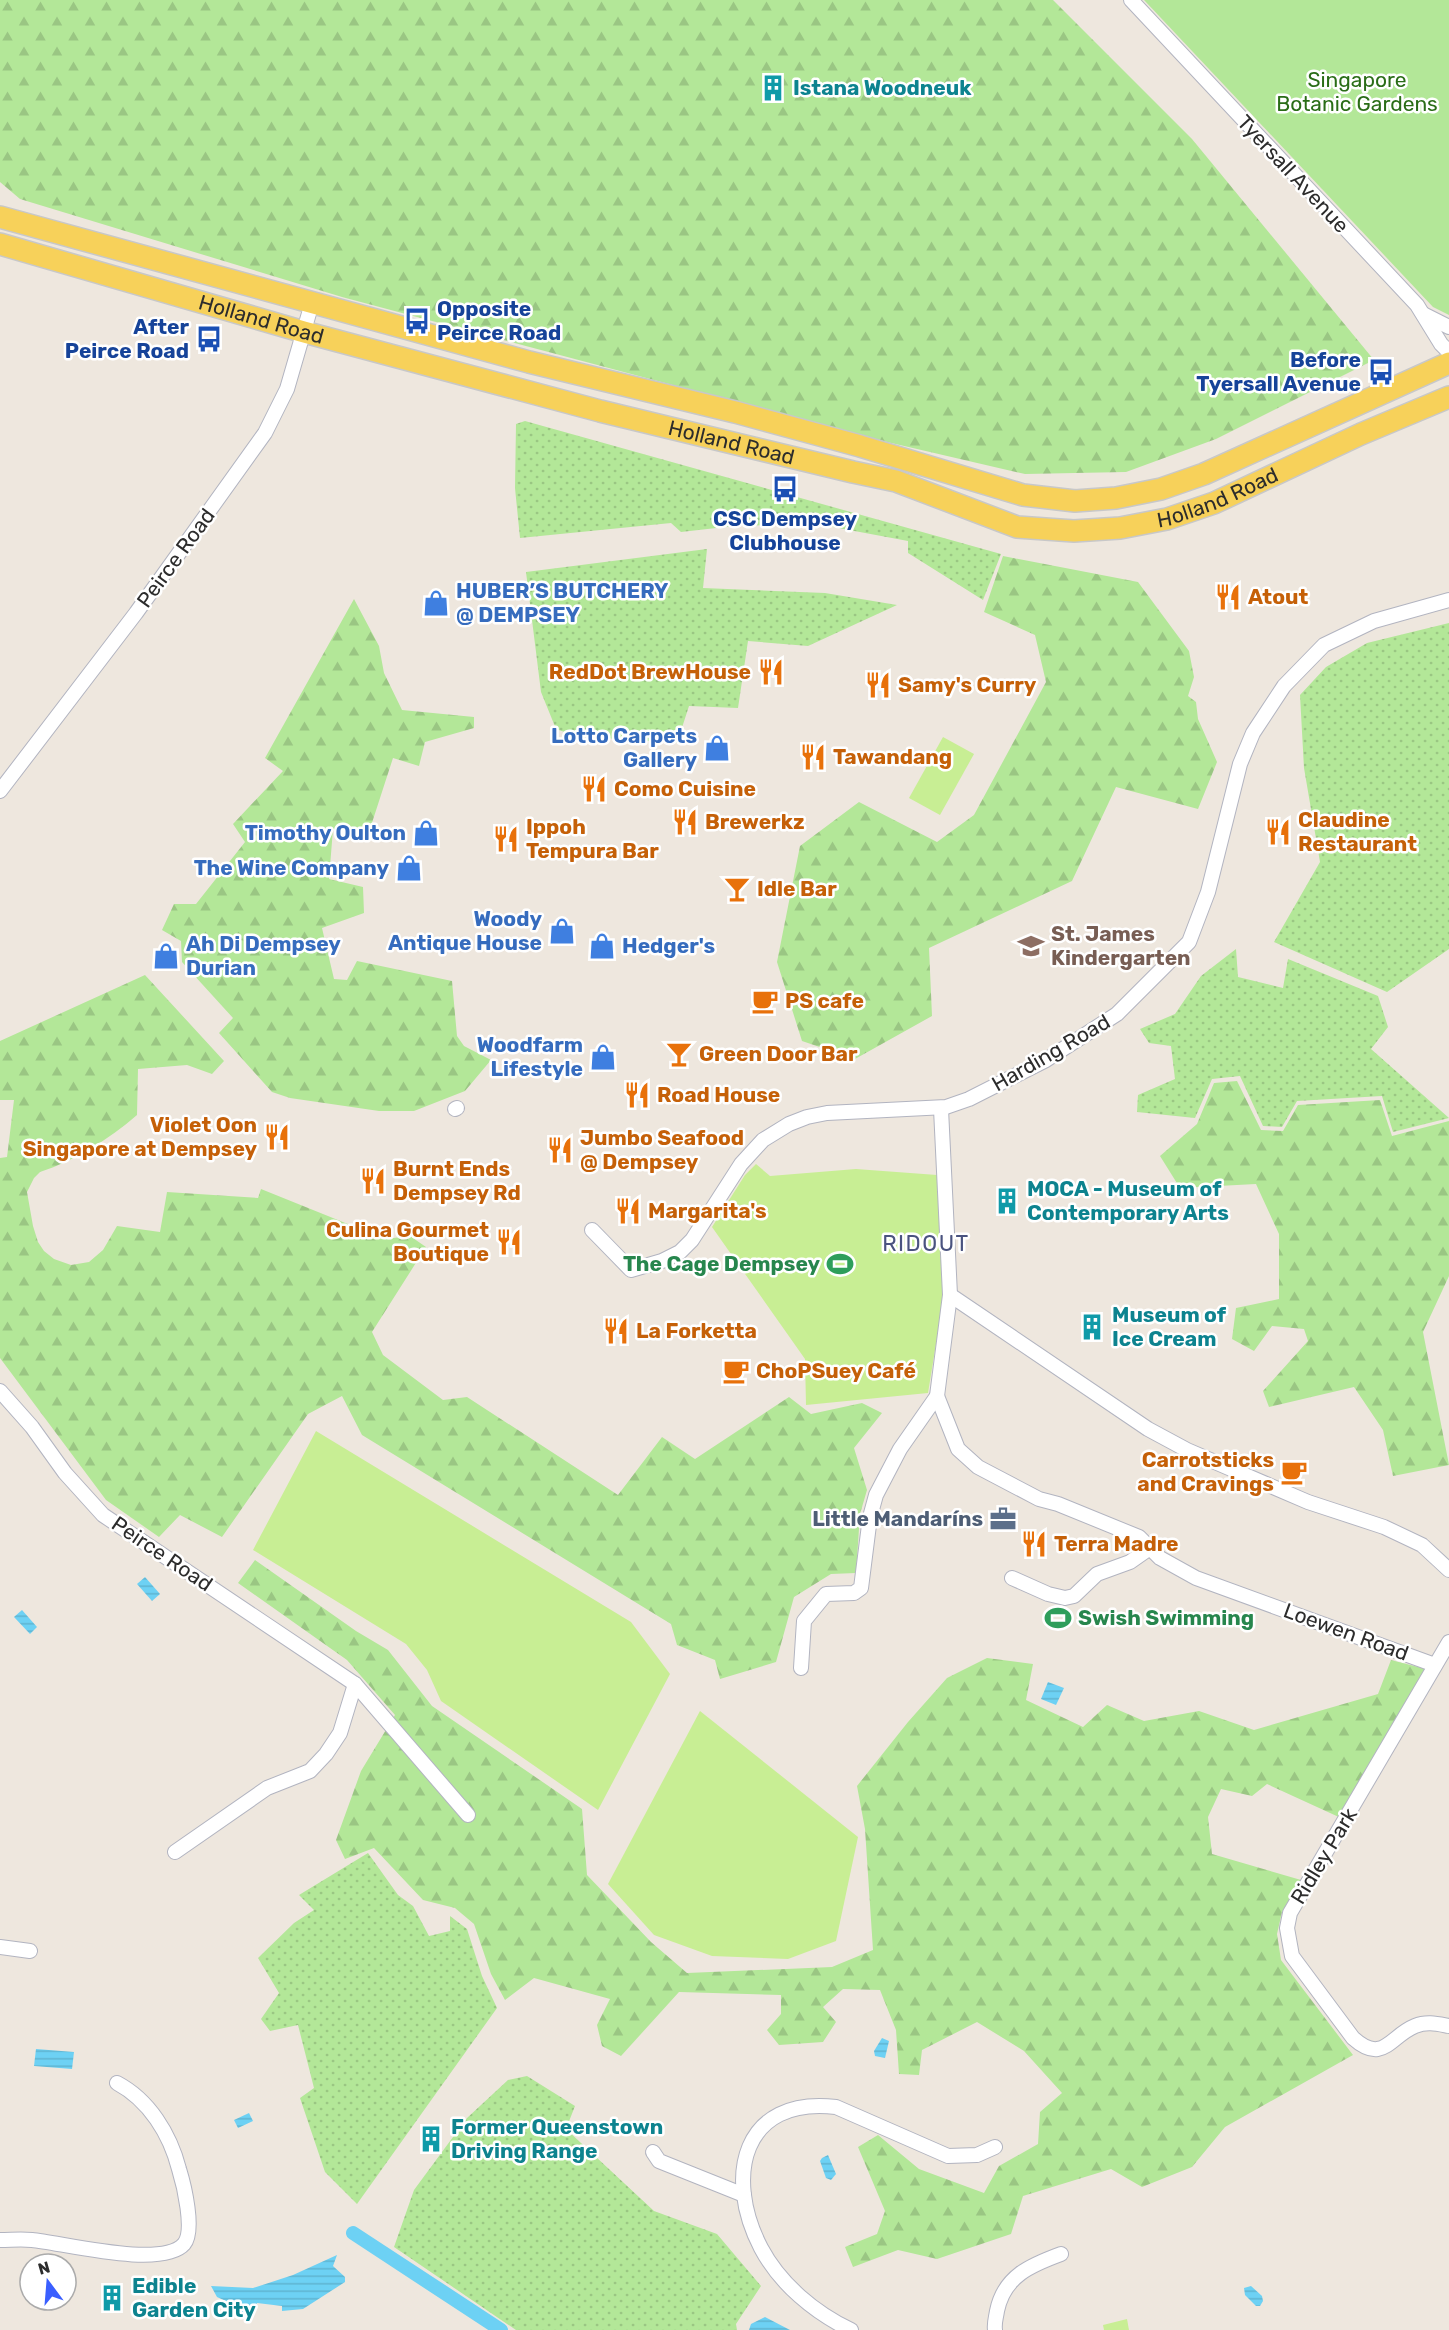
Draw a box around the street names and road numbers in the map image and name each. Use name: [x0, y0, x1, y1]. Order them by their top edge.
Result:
street label: Tyersall Avenue: [1232, 110, 1354, 238]
street label: Holland Road: [196, 289, 327, 349]
street label: Holland Road: [666, 415, 797, 469]
street label: Holland Road: [1155, 462, 1282, 533]
street label: Peirce Road: [131, 503, 220, 612]
street label: Harding Road: [987, 1009, 1114, 1096]
street label: Peirce Road: [107, 1511, 217, 1596]
street label: Loewen Road: [1280, 1597, 1412, 1666]
street label: Ridley Park: [1285, 1803, 1362, 1908]

